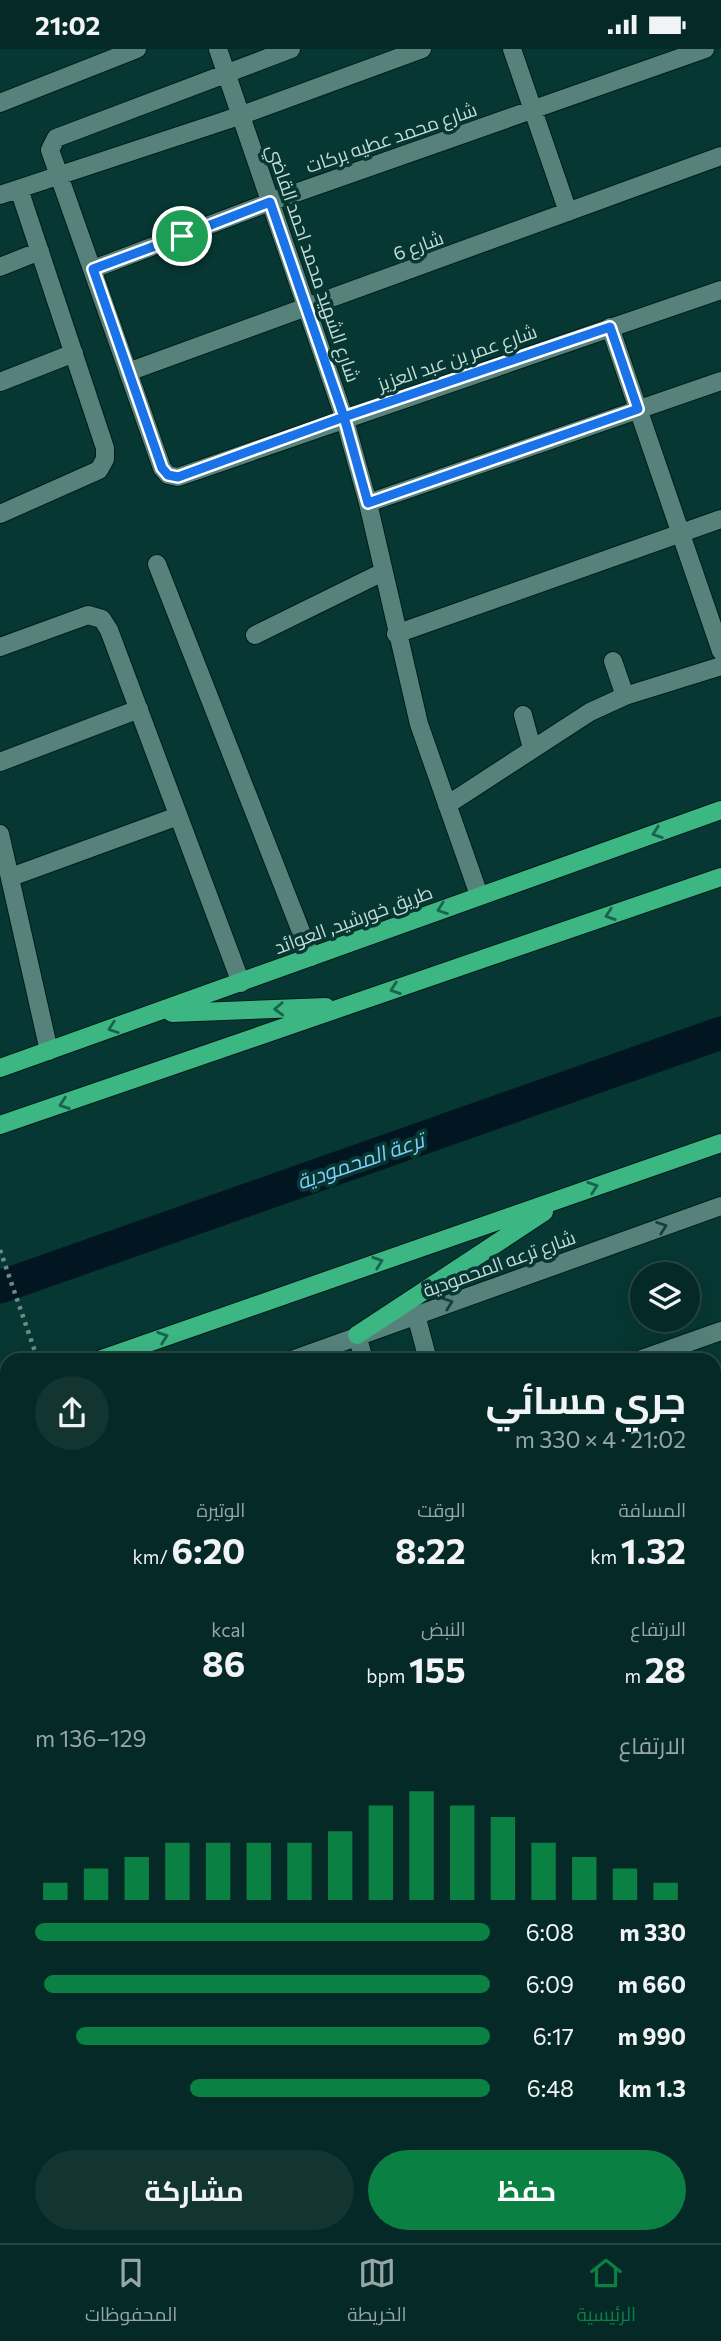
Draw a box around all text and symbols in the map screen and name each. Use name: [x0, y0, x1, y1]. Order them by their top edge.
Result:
text: 21:02: [35, 9, 100, 40]
street label: شارع محمد عطيه بركات: [302, 97, 481, 180]
street label: شارع الشهيد محمد احمد القاضي: [259, 141, 366, 386]
pin: [152, 206, 212, 266]
icon: arrive: [163, 217, 201, 255]
street label: شارع 6: [390, 225, 447, 268]
street label: شارع عمر بن عبد العزيز: [373, 319, 541, 398]
one-way arrow: [651, 825, 663, 839]
street label: طريق خورشيد, العوائد: [271, 880, 436, 960]
one-way arrow: [437, 900, 449, 914]
one-way arrow: [605, 907, 617, 921]
one-way arrow: [389, 981, 402, 995]
one-way arrow: [273, 1001, 284, 1016]
one-way arrow: [108, 1020, 120, 1034]
one-way arrow: [59, 1095, 71, 1110]
water label: ترعة المحمودية: [293, 1125, 430, 1194]
one-way arrow: [586, 1181, 598, 1195]
one-way arrow: [656, 1221, 668, 1235]
street label: شارع ترعه المحمودية: [420, 1225, 579, 1304]
one-way arrow: [371, 1256, 384, 1270]
map controls: [630, 1262, 700, 1332]
button: layers: [630, 1262, 700, 1332]
one-way arrow: [442, 1298, 454, 1312]
one-way arrow: [156, 1331, 168, 1345]
text: جري مسائي: [486, 1375, 686, 1422]
button: share: [35, 1376, 109, 1450]
text: 21:02 · 4 × 330 m: [515, 1425, 686, 1453]
text: الوتيرة: [197, 1498, 245, 1521]
text: الوقت: [417, 1498, 466, 1521]
text: المسافة: [618, 1498, 686, 1521]
text: 6:20: [172, 1528, 245, 1571]
text: 8:22: [395, 1528, 466, 1571]
text: 1.32: [621, 1528, 686, 1571]
text: /km: [133, 1545, 172, 1568]
text: km: [590, 1545, 621, 1568]
text: النبض: [421, 1617, 466, 1640]
text: الارتفاع: [630, 1617, 686, 1640]
text: kcal: [211, 1618, 245, 1641]
text: 86: [202, 1641, 245, 1684]
text: 155: [409, 1647, 466, 1690]
text: 28: [645, 1647, 686, 1690]
text: bpm: [366, 1664, 409, 1687]
text: m: [624, 1664, 645, 1687]
text: 129–136 m: [35, 1724, 146, 1752]
text: الارتفاع: [619, 1731, 686, 1759]
text: 6:08: [526, 1918, 574, 1946]
text: 330 m: [620, 1918, 686, 1946]
text: 6:09: [526, 1970, 574, 1998]
text: 660 m: [618, 1970, 686, 1998]
text: 6:17: [533, 2022, 574, 2050]
text: 990 m: [618, 2022, 686, 2050]
text: 6:48: [527, 2074, 574, 2102]
text: 1.3 km: [618, 2074, 686, 2102]
button: مشاركة: [35, 2150, 354, 2230]
button: حفظ: [368, 2150, 686, 2230]
tab: المحفوظات: [85, 2254, 177, 2332]
tab: الخريطة: [347, 2254, 407, 2332]
tab: الرئيسية: [576, 2254, 636, 2332]

